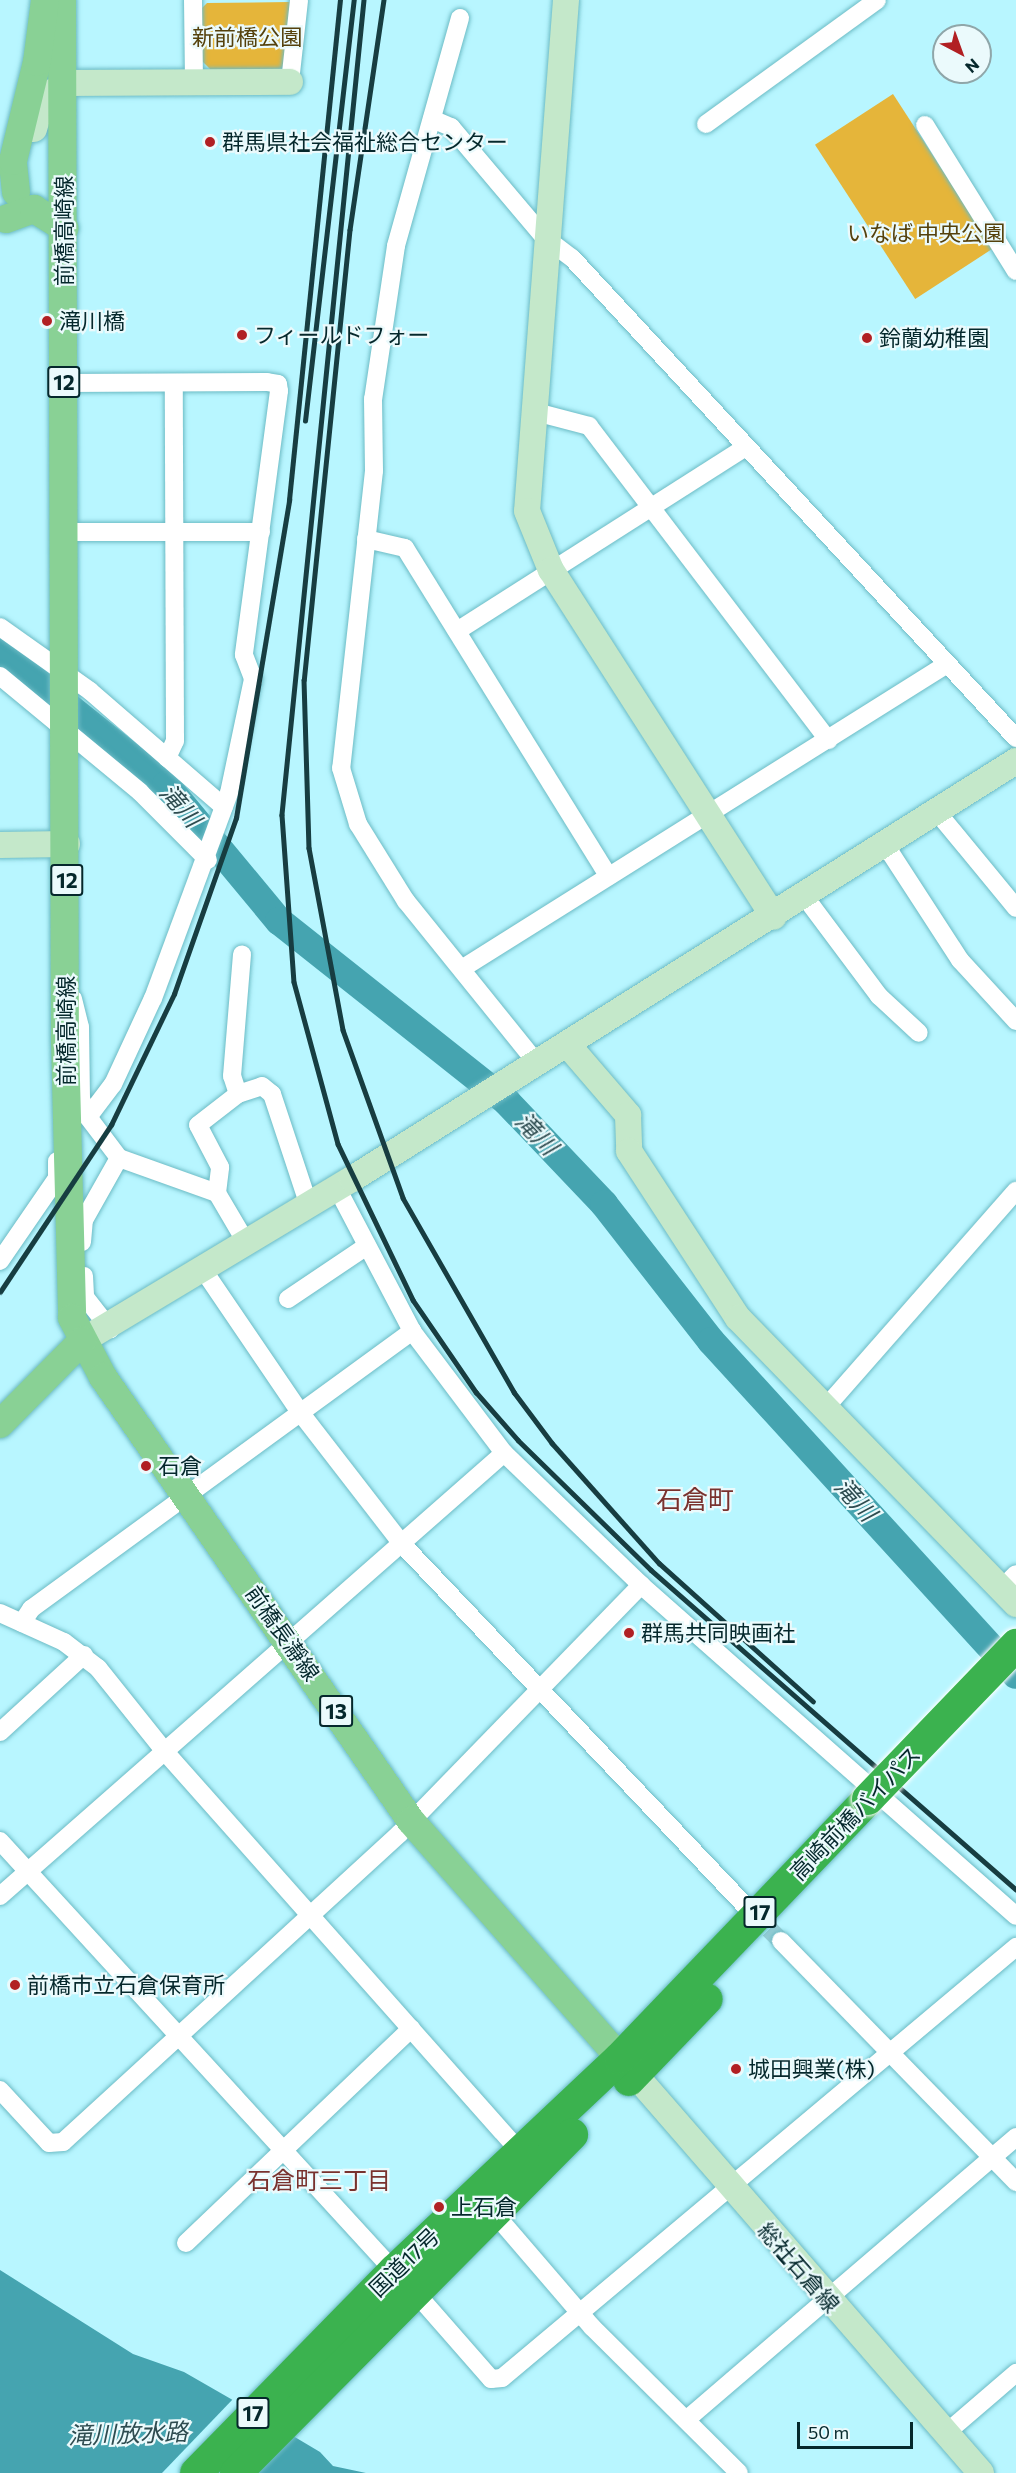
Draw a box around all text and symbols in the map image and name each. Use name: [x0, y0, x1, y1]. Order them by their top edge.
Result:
park label: 新前橋公園: [192, 24, 302, 50]
north arrow: [932, 24, 992, 84]
text: N: [962, 55, 984, 78]
place label: 群馬県社会福祉総合センター: [222, 129, 508, 155]
marker: 群馬県社会福祉総合センター: [203, 135, 217, 149]
street label: 前橋高崎線: [51, 176, 77, 286]
park label: いなば 中央公園: [847, 220, 1005, 246]
place label: 滝川橋: [59, 308, 125, 334]
marker: 滝川橋: [40, 314, 54, 328]
place label: フィールドフォー: [254, 322, 430, 348]
place label: 鈴蘭幼稚園: [879, 325, 989, 351]
marker: フィールドフォー: [235, 328, 249, 342]
marker: 鈴蘭幼稚園: [860, 331, 874, 345]
road number: 12: [46, 364, 82, 400]
water label: 滝川: [154, 777, 208, 833]
road number: 12: [49, 862, 85, 898]
street label: 前橋高崎線: [53, 976, 79, 1086]
water label: 滝川: [510, 1106, 564, 1160]
place label: 石倉: [158, 1453, 202, 1479]
marker: 石倉: [139, 1459, 153, 1473]
water label: 滝川: [829, 1472, 883, 1526]
district label: 石倉町: [656, 1483, 734, 1515]
street label: 前橋長瀞線: [241, 1580, 325, 1686]
place label: 群馬共同映画社: [641, 1620, 795, 1646]
marker: 群馬共同映画社: [622, 1626, 636, 1640]
road number: 13: [318, 1693, 354, 1729]
street label: 高崎前橋バイパス: [784, 1741, 926, 1885]
road number: 17: [742, 1894, 778, 1930]
place label: 前橋市立石倉保育所: [27, 1972, 225, 1998]
marker: 前橋市立石倉保育所: [8, 1978, 22, 1992]
place label: 城田興業(株): [748, 2056, 875, 2082]
marker: 城田興業(株): [729, 2062, 743, 2076]
district label: 石倉町三丁目: [247, 2166, 391, 2194]
place label: 上石倉: [451, 2194, 517, 2220]
marker: 上石倉: [432, 2200, 446, 2214]
street label: 総社石倉線: [753, 2217, 845, 2317]
street label: 国道17号: [364, 2222, 444, 2302]
road number: 17: [235, 2395, 271, 2431]
scale bar: [800, 2410, 916, 2448]
water label: 滝川放水路: [68, 2417, 188, 2449]
text: 50 m: [808, 2421, 849, 2443]

